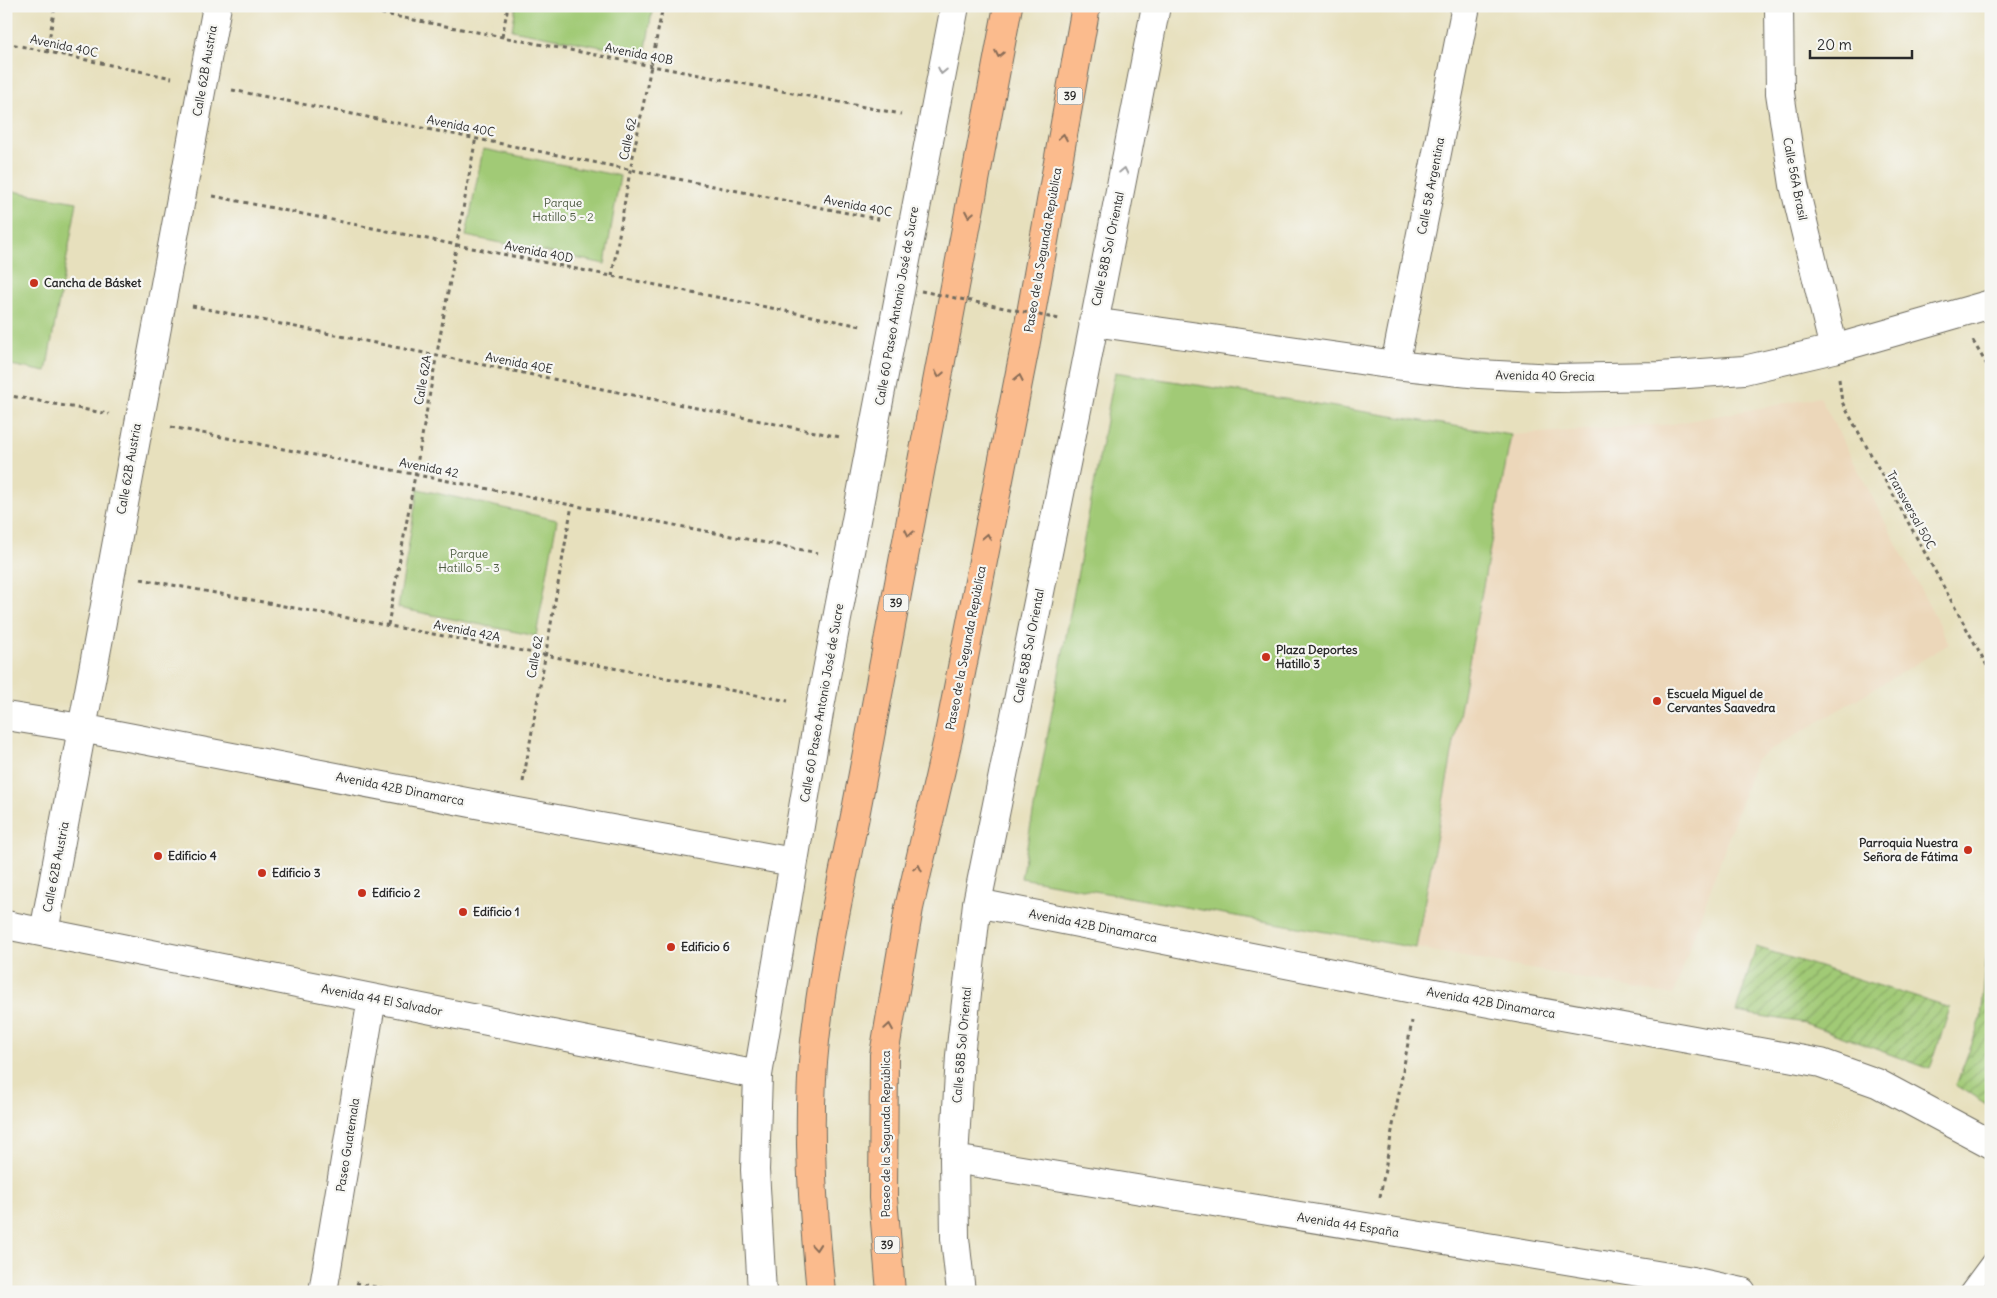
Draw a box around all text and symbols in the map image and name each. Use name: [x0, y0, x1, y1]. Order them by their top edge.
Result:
street label: Calle 62B Austria: [189, 24, 220, 118]
scale bar: [1810, 28, 1912, 60]
street label: Avenida 40C: [29, 31, 100, 60]
text: 20 m: [1817, 35, 1852, 54]
street label: Avenida 40B: [604, 40, 675, 67]
one-way arrow: [994, 50, 1005, 59]
one-way arrow: [937, 67, 947, 76]
road number: 39: [1058, 88, 1082, 104]
street label: Avenida 40C: [426, 112, 497, 139]
street label: Calle 62: [616, 116, 639, 161]
one-way arrow: [1057, 133, 1067, 141]
street label: Calle 58 Argentina: [1414, 136, 1447, 236]
street label: Calle 56A Brasil: [1780, 136, 1811, 222]
street label: Paseo de la Segunda República: [1021, 166, 1064, 334]
one-way arrow: [1118, 166, 1129, 175]
street label: Calle 58B Sol Oriental: [1088, 190, 1127, 307]
street label: Avenida 40C: [823, 192, 894, 219]
park label: Parque Hatillo 5 - 2: [532, 195, 594, 224]
street label: Calle 60 Paseo Antonio José de Sucre: [872, 205, 921, 406]
one-way arrow: [964, 209, 974, 218]
street label: Avenida 40D: [503, 237, 575, 266]
place label: Cancha de Básket: [44, 275, 142, 290]
marker: Cancha de Básket: [28, 277, 40, 289]
street label: Avenida 40E: [484, 349, 554, 376]
street label: Calle 62A: [411, 353, 434, 406]
street label: Avenida 40 Grecia: [1495, 367, 1595, 384]
one-way arrow: [934, 369, 944, 378]
one-way arrow: [1013, 373, 1024, 382]
street label: Calle 62B Austria: [113, 422, 144, 516]
street label: Avenida 42: [398, 454, 460, 481]
street label: Transversal 50C: [1884, 468, 1939, 552]
one-way arrow: [904, 529, 914, 538]
one-way arrow: [982, 533, 992, 542]
park label: Parque Hatillo 5 - 3: [438, 546, 500, 575]
street label: Paseo de la Segunda República: [942, 564, 989, 731]
street label: Calle 58B Sol Oriental: [1010, 587, 1047, 705]
road number: 39: [884, 594, 908, 612]
street label: Calle 60 Paseo Antonio José de Sucre: [797, 602, 846, 803]
street label: Avenida 42A: [433, 617, 502, 644]
street label: Calle 62: [523, 634, 546, 679]
place label: Plaza Deportes Hatillo 3: [1276, 642, 1358, 671]
marker: Plaza Deportes Hatillo 3: [1260, 651, 1272, 663]
place label: Escuela Miguel de Cervantes Saavedra: [1667, 686, 1776, 715]
marker: Escuela Miguel de Cervantes Saavedra: [1651, 695, 1663, 707]
street label: Avenida 42B Dinamarca: [335, 769, 466, 808]
street label: Calle 62B Austria: [39, 820, 72, 914]
place label: Parroquia Nuestra Señora de Fátima: [1859, 835, 1958, 864]
marker: Parroquia Nuestra Señora de Fátima: [1962, 844, 1974, 856]
place label: Edificio 4: [168, 848, 217, 863]
marker: Edificio 4: [152, 850, 164, 862]
one-way arrow: [912, 863, 923, 872]
place label: Edificio 3: [272, 865, 321, 880]
marker: Edificio 3: [256, 867, 268, 879]
place label: Edificio 2: [372, 885, 421, 900]
marker: Edificio 2: [356, 887, 368, 899]
place label: Edificio 1: [473, 904, 519, 919]
marker: Edificio 1: [457, 906, 469, 918]
street label: Avenida 42B Dinamarca: [1028, 906, 1159, 945]
place label: Edificio 6: [681, 939, 730, 954]
marker: Edificio 6: [665, 941, 677, 953]
street label: Avenida 44 El Salvador: [320, 980, 444, 1019]
street label: Avenida 42B Dinamarca: [1425, 984, 1557, 1021]
street label: Calle 58B Sol Oriental: [949, 986, 974, 1104]
one-way arrow: [883, 1023, 893, 1032]
street label: Paseo de la Segunda República: [878, 1050, 893, 1218]
street label: Paseo Guatemala: [333, 1097, 362, 1193]
street label: Avenida 44 España: [1296, 1209, 1400, 1240]
road number: 39: [874, 1236, 900, 1254]
one-way arrow: [810, 1243, 821, 1251]

